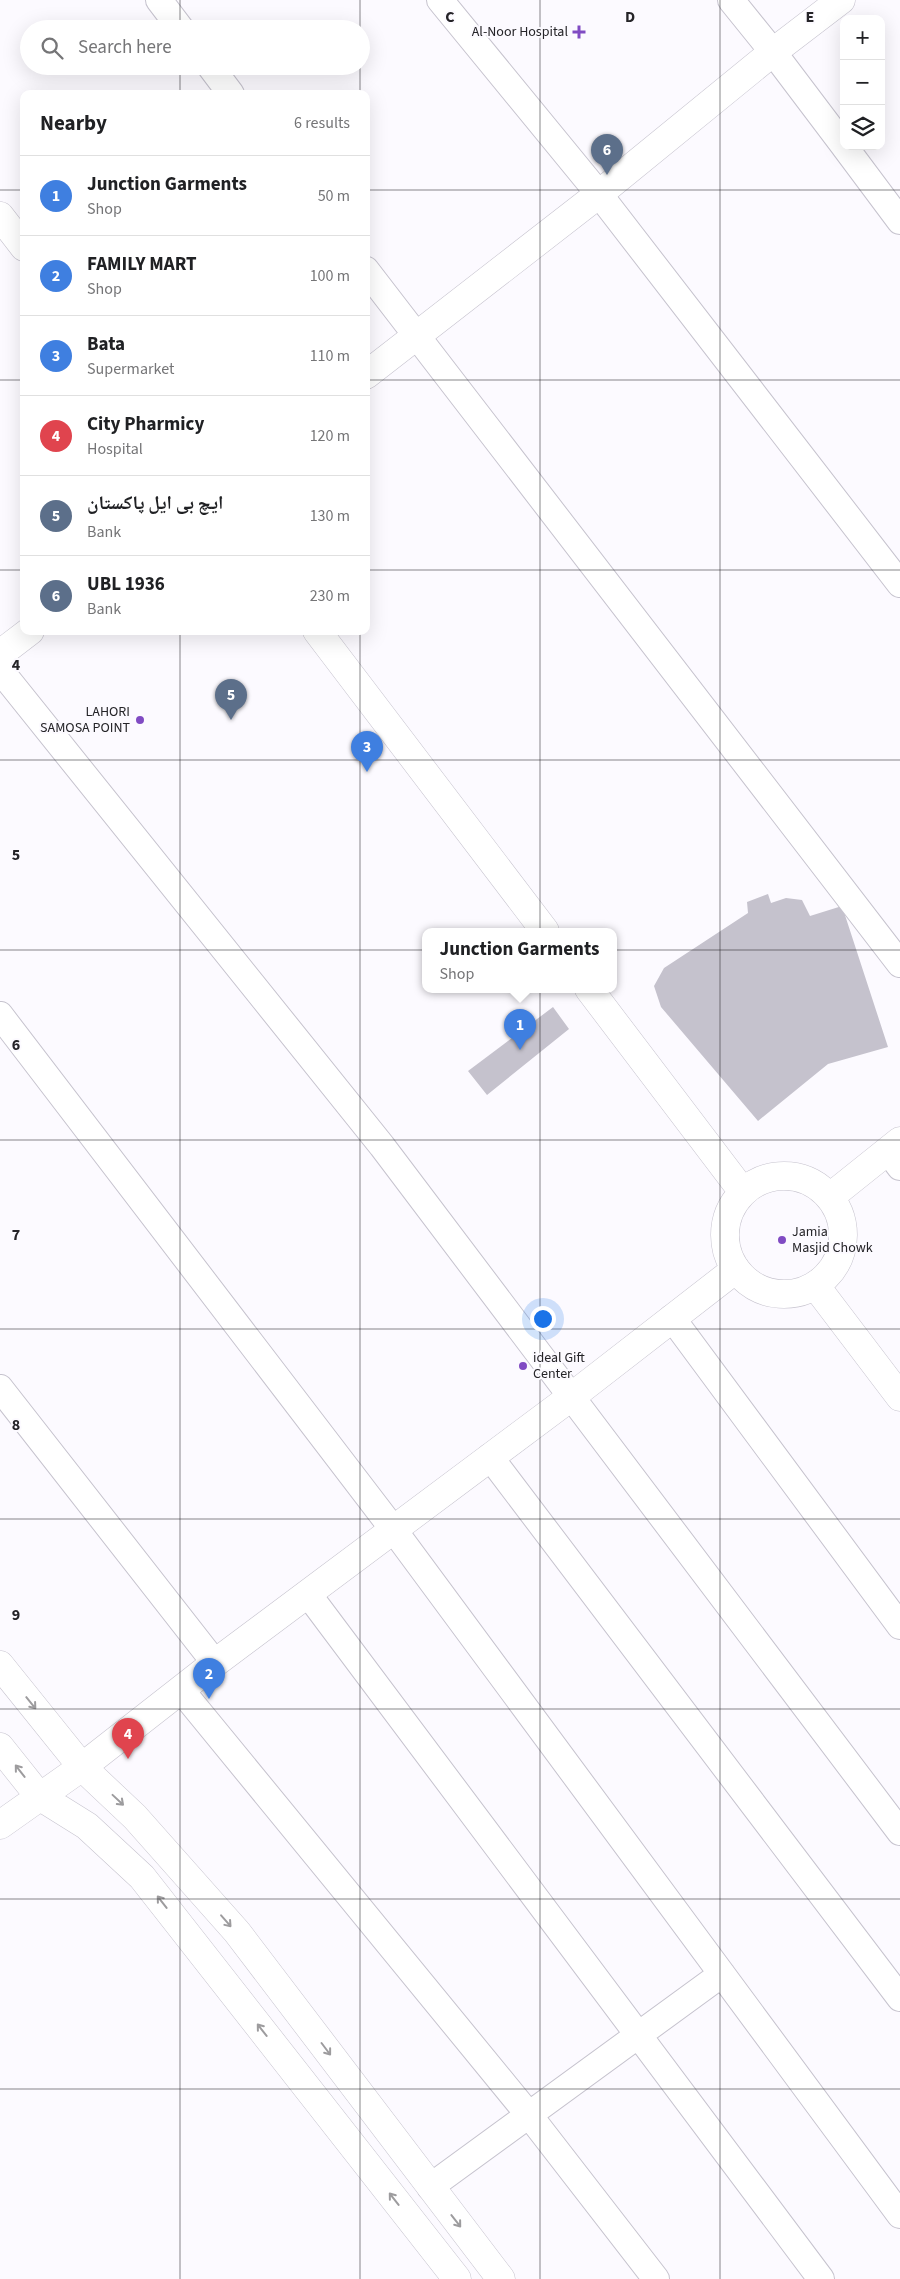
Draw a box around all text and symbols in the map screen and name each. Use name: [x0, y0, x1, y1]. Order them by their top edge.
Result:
text: C: [445, 6, 455, 28]
text: D: [625, 6, 635, 28]
text: E: [806, 6, 814, 28]
map controls: [840, 15, 885, 150]
button: +: [840, 15, 885, 60]
search box: [20, 20, 370, 75]
place label: Al-Noor Hospital: [472, 22, 568, 42]
marker: Al-Noor Hospital: [572, 25, 586, 39]
icon: search: [38, 34, 66, 62]
text: Search here: [78, 34, 172, 61]
button: −: [840, 60, 885, 105]
button: layers: [840, 105, 885, 150]
text: Nearby: [40, 108, 107, 138]
text: 6 results: [294, 112, 350, 134]
pin: 6: [591, 134, 623, 175]
text: Junction Garments: [87, 171, 247, 198]
text: 1: [52, 185, 60, 207]
text: 50 m: [318, 185, 350, 207]
text: Shop: [87, 198, 122, 220]
text: FAMILY MART: [87, 251, 197, 278]
text: 2: [52, 265, 60, 287]
text: 100 m: [310, 265, 350, 287]
text: Shop: [87, 278, 122, 300]
text: Bata: [87, 331, 125, 358]
text: 3: [52, 345, 60, 367]
text: 110 m: [310, 345, 350, 367]
text: Supermarket: [87, 358, 174, 380]
text: City Pharmicy: [87, 411, 204, 438]
text: 4: [52, 425, 60, 447]
text: 120 m: [310, 425, 350, 447]
text: Hospital: [87, 438, 143, 460]
text: ایچ بی ایل پاکستان: [87, 490, 223, 517]
text: 5: [52, 505, 60, 527]
text: 130 m: [310, 505, 350, 527]
text: Bank: [87, 521, 121, 543]
text: UBL 1936: [87, 571, 165, 598]
text: 6: [52, 585, 60, 607]
text: 230 m: [310, 585, 350, 607]
text: Bank: [87, 598, 121, 620]
text: 4: [12, 654, 21, 676]
pin: 5: [215, 679, 247, 720]
place label: LAHORI SAMOSA POINT: [40, 702, 130, 738]
marker: LAHORI SAMOSA POINT: [134, 714, 146, 726]
pin: 3: [351, 731, 383, 772]
text: 5: [12, 844, 20, 866]
popup: [422, 928, 617, 993]
text: Junction Garments: [440, 936, 599, 963]
text: Shop: [440, 963, 474, 985]
pin: 1: [504, 1009, 536, 1050]
text: 6: [12, 1034, 20, 1056]
place label: Jamia Masjid Chowk: [792, 1222, 873, 1258]
text: 7: [12, 1224, 20, 1246]
marker: Jamia Masjid Chowk: [776, 1234, 788, 1246]
your location: [530, 1306, 556, 1332]
place label: ideal Gift Center: [533, 1348, 585, 1384]
marker: ideal Gift Center: [517, 1360, 529, 1372]
text: 8: [12, 1414, 20, 1436]
text: 9: [12, 1604, 20, 1626]
pin: 2: [193, 1658, 225, 1699]
one-way arrow: [25, 1696, 36, 1709]
pin: 4: [112, 1718, 144, 1759]
one-way arrow: [14, 1765, 25, 1778]
one-way arrow: [111, 1794, 124, 1806]
one-way arrow: [156, 1896, 167, 1909]
one-way arrow: [221, 1914, 232, 1927]
one-way arrow: [257, 2023, 267, 2037]
one-way arrow: [320, 2042, 331, 2055]
one-way arrow: [389, 2193, 400, 2206]
one-way arrow: [450, 2214, 461, 2227]

